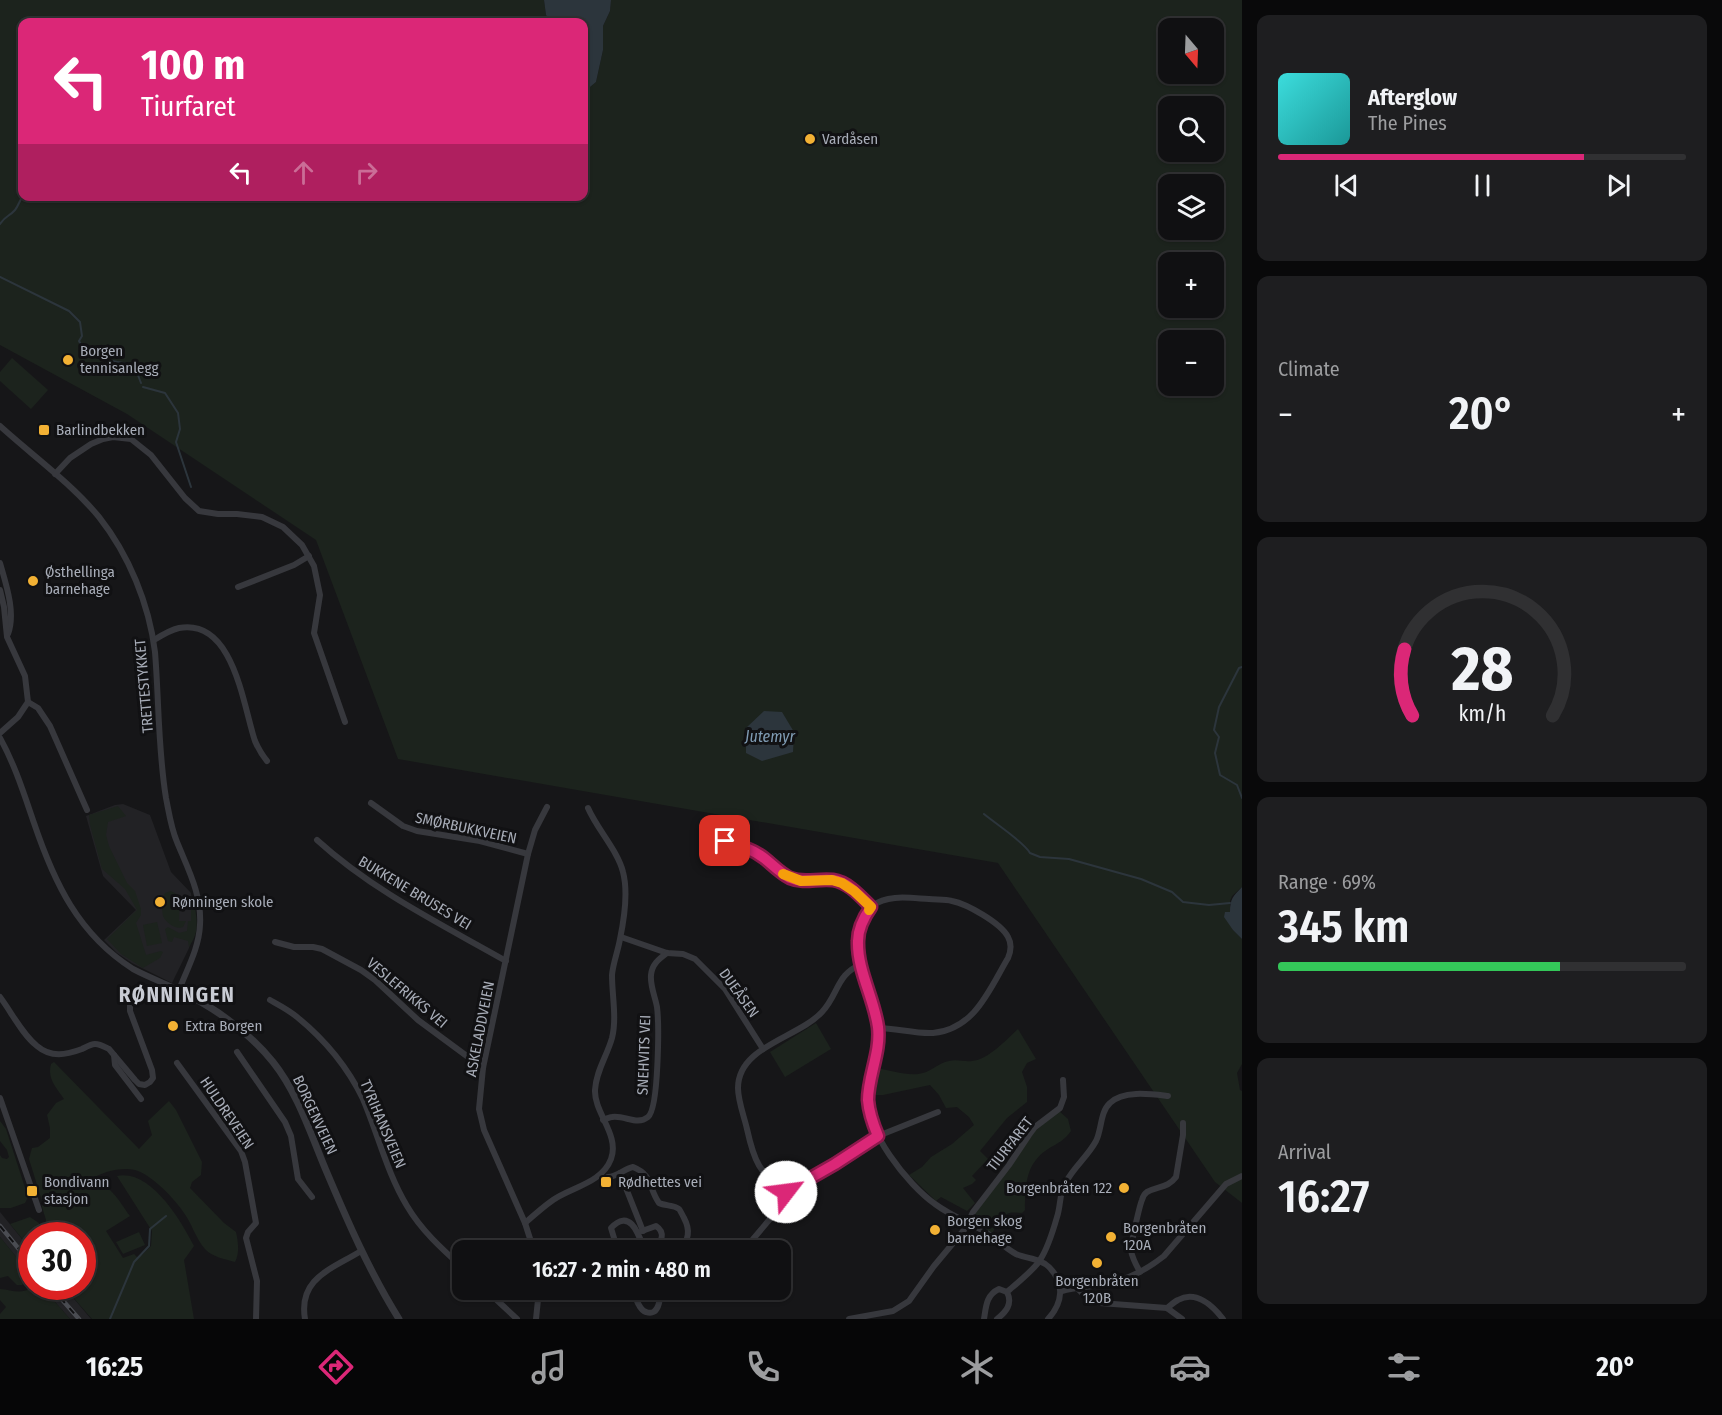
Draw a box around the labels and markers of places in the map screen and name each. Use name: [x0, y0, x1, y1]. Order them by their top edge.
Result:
place label: Vardåsen: [822, 130, 878, 148]
marker: Vardåsen: [803, 132, 817, 146]
place label: Borgen tennisanlegg: [80, 342, 159, 377]
marker: Borgen tennisanlegg: [61, 353, 75, 367]
place label: Barlindbekken: [56, 421, 145, 439]
marker: Barlindbekken: [37, 423, 51, 437]
place label: Østhellinga barnehage: [45, 563, 115, 598]
marker: Østhellinga barnehage: [26, 574, 40, 588]
pin: [699, 815, 750, 866]
place label: Rønningen skole: [172, 893, 273, 911]
marker: Rønningen skole: [153, 895, 167, 909]
place label: Extra Borgen: [185, 1017, 262, 1035]
marker: Extra Borgen: [166, 1019, 180, 1033]
place label: Bondivann stasjon: [44, 1173, 109, 1208]
place label: Rødhettes vei: [618, 1173, 702, 1191]
marker: Rødhettes vei: [599, 1175, 613, 1189]
place label: Borgenbråten 122: [1006, 1179, 1112, 1197]
marker: Borgenbråten 122: [1117, 1181, 1131, 1195]
marker: Bondivann stasjon: [25, 1184, 39, 1198]
place label: Borgen skog barnehage: [947, 1212, 1022, 1247]
place label: Borgenbråten 120A: [1123, 1219, 1206, 1254]
marker: Borgen skog barnehage: [928, 1223, 942, 1237]
marker: Borgenbråten 120A: [1104, 1230, 1118, 1244]
marker: Borgenbråten 120B: [1090, 1256, 1104, 1270]
place label: Borgenbråten 120B: [1055, 1272, 1139, 1307]

